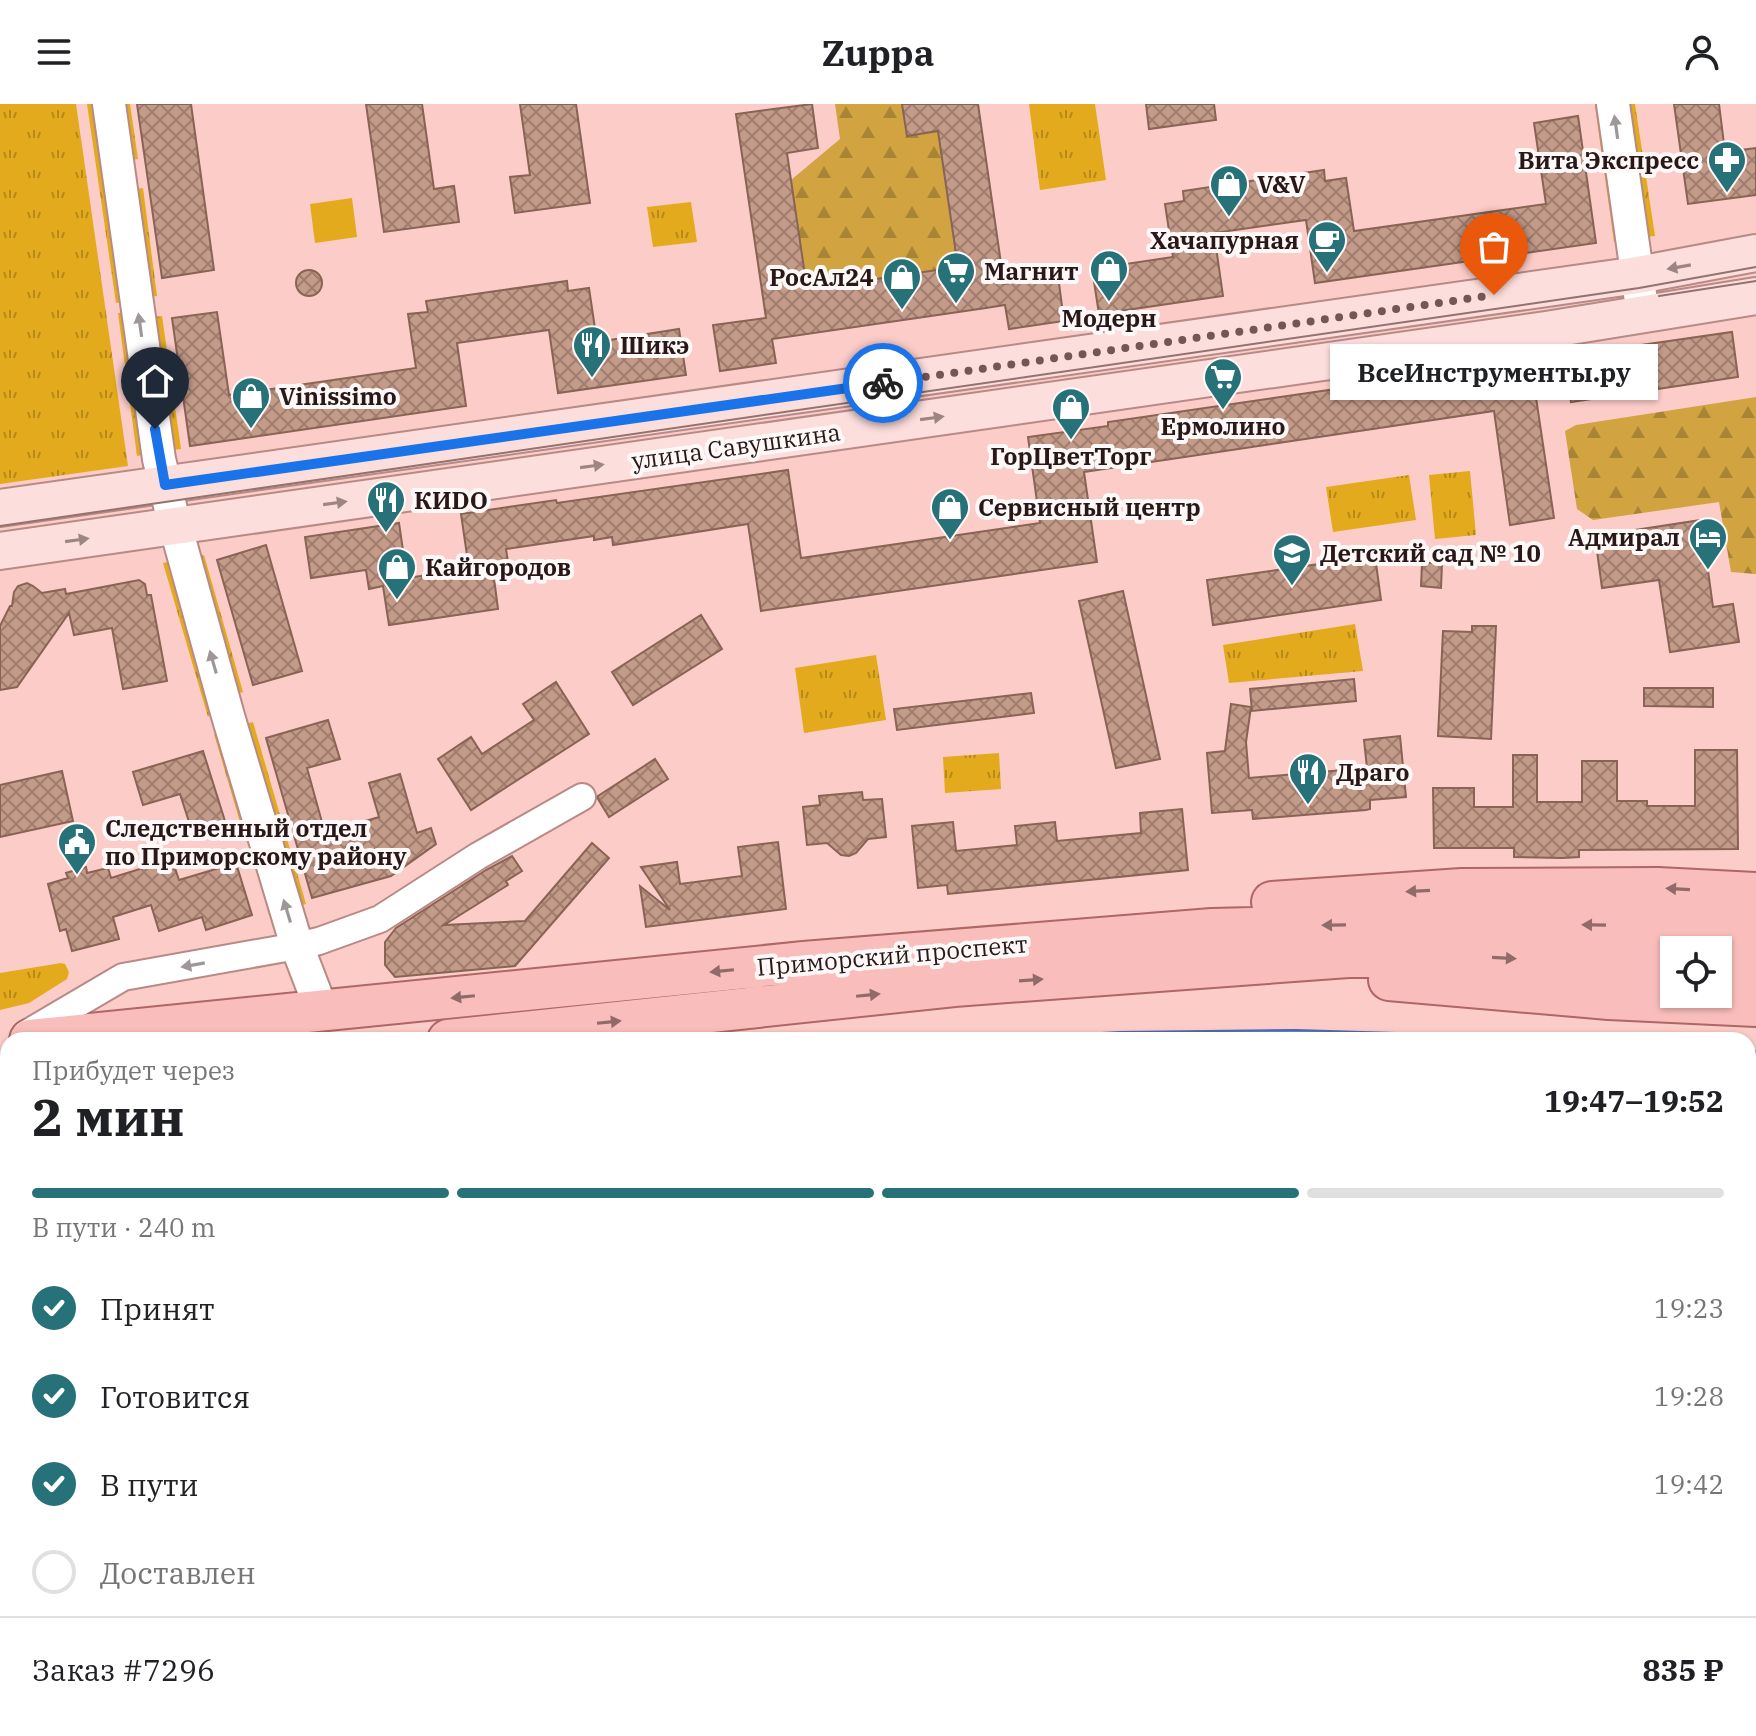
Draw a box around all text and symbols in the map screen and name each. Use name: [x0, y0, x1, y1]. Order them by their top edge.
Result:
text: Zuppa: [821, 29, 935, 76]
icon: menu: [32, 30, 76, 74]
icon: person: [1680, 30, 1724, 74]
one-way arrow: [1609, 114, 1622, 139]
pharmacy icon: Вита Экспресс: [1706, 139, 1748, 194]
place label: Вита Экспресс: [1518, 144, 1699, 176]
shop icon: V&V: [1208, 163, 1250, 218]
place label: V&V: [1257, 168, 1306, 200]
pin: [1460, 213, 1528, 295]
cafe icon: Хачапурная: [1306, 219, 1348, 274]
place label: Хачапурная: [1150, 224, 1299, 256]
icon: bag: [1472, 225, 1516, 269]
shop icon: Модерн: [1088, 248, 1130, 303]
supermarket icon: Магнит: [935, 250, 977, 305]
place label: Магнит: [984, 255, 1079, 287]
shop icon: РосАл24: [881, 256, 923, 311]
place label: РосАл24: [769, 261, 874, 293]
one-way arrow: [1667, 262, 1692, 274]
place label: Модерн: [1061, 302, 1157, 334]
one-way arrow: [133, 312, 146, 337]
restaurant icon: Шикэ: [571, 324, 613, 379]
place label: Шикэ: [620, 329, 689, 361]
courier: [843, 343, 923, 423]
callout: ВсеИнструменты.ру: [1330, 343, 1658, 399]
pin: [121, 347, 189, 429]
text: ВсеИнструменты.ру: [1357, 355, 1631, 389]
supermarket icon: Ермолино: [1202, 356, 1244, 411]
icon: home: [133, 359, 177, 403]
icon: bike: [861, 361, 905, 405]
shop icon: Vinissimo: [230, 375, 272, 430]
place label: Vinissimo: [279, 380, 397, 412]
shop icon: ГорЦветТорг: [1050, 386, 1092, 441]
place label: Ермолино: [1160, 410, 1286, 442]
one-way arrow: [920, 411, 945, 424]
street label: улица Савушкина: [629, 415, 843, 477]
place label: ГорЦветТорг: [990, 440, 1152, 472]
one-way arrow: [580, 459, 605, 472]
restaurant icon: КИDO: [365, 479, 407, 534]
place label: КИDO: [414, 484, 488, 516]
shop icon: Сервисный центр: [929, 486, 971, 541]
place label: Сервисный центр: [978, 491, 1201, 523]
one-way arrow: [322, 496, 347, 509]
hotel icon: Адмирал: [1687, 516, 1729, 571]
place label: Адмирал: [1568, 521, 1680, 553]
school or university icon: Детский сад № 10: [1271, 532, 1313, 587]
one-way arrow: [65, 533, 90, 546]
place label: Детский сад № 10: [1320, 537, 1541, 569]
shop icon: Кайгородов: [376, 546, 418, 601]
place label: Кайгородов: [425, 551, 571, 583]
one-way arrow: [206, 649, 219, 673]
restaurant icon: Драго: [1287, 751, 1329, 806]
place label: Драго: [1336, 756, 1409, 788]
place label: Следственный отдел по Приморскому району: [105, 812, 407, 872]
public building icon: Следственный отдел по Приморскому району: [56, 821, 98, 876]
one-way arrow: [1665, 882, 1690, 895]
one-way arrow: [1405, 885, 1430, 898]
one-way arrow: [280, 899, 293, 923]
one-way arrow: [1321, 919, 1346, 932]
one-way arrow: [1581, 919, 1606, 931]
street label: Приморский проспект: [755, 927, 1029, 983]
map controls: [1660, 936, 1732, 1008]
button: locate: [1660, 936, 1732, 1008]
one-way arrow: [1492, 952, 1517, 965]
one-way arrow: [180, 959, 205, 971]
one-way arrow: [709, 964, 734, 977]
one-way arrow: [1019, 973, 1044, 986]
one-way arrow: [856, 989, 881, 1002]
one-way arrow: [451, 990, 476, 1003]
one-way arrow: [597, 1016, 622, 1029]
text: Прибудет через: [32, 1053, 235, 1087]
text: 19:47–19:52: [1544, 1081, 1724, 1120]
text: 2 мин: [32, 1083, 185, 1150]
text: В пути · 240 m: [32, 1210, 216, 1244]
icon: check: [32, 1286, 76, 1330]
text: Принят: [100, 1289, 215, 1328]
text: 19:23: [1654, 1291, 1724, 1325]
icon: check: [32, 1374, 76, 1418]
text: Готовится: [100, 1377, 250, 1416]
text: 19:28: [1654, 1379, 1724, 1413]
icon: check: [32, 1462, 76, 1506]
text: В пути: [100, 1465, 199, 1504]
text: 19:42: [1654, 1467, 1724, 1501]
text: Доставлен: [100, 1553, 256, 1592]
text: Заказ #7296: [32, 1650, 215, 1689]
text: 835 ₽: [1643, 1650, 1724, 1689]

